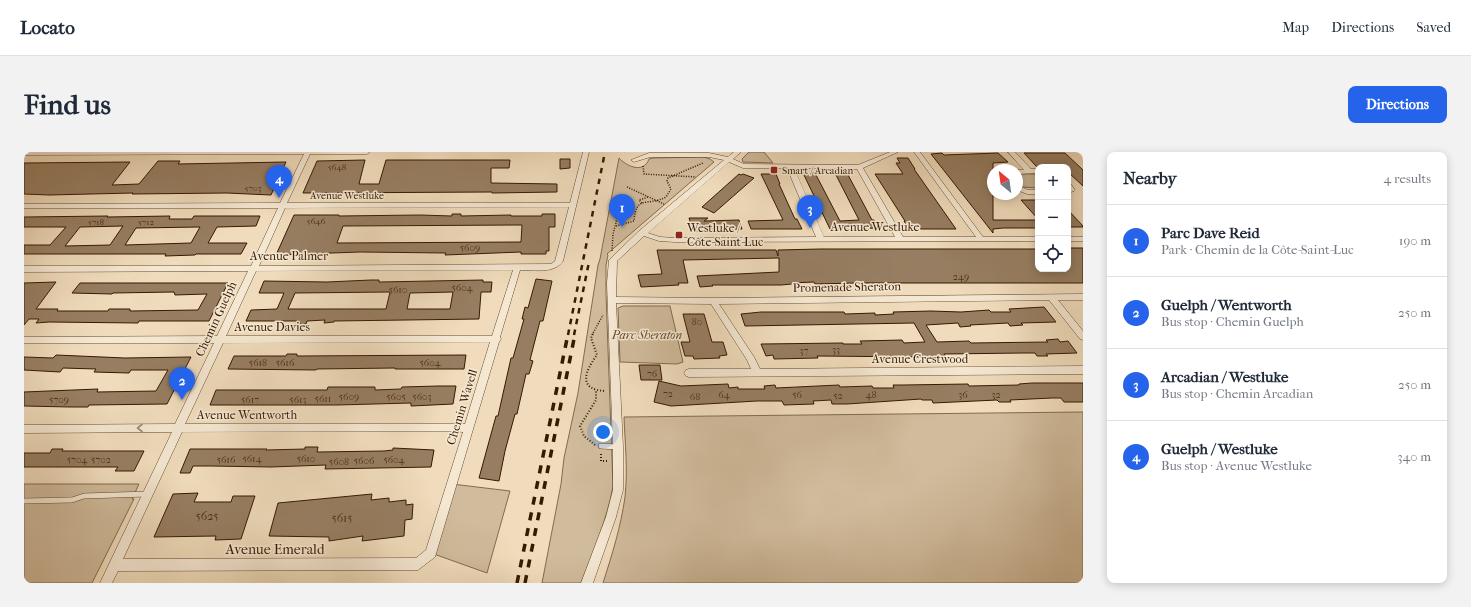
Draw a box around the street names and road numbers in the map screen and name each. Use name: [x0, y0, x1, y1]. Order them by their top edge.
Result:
street label: Avenue Westluke: [309, 190, 384, 202]
street label: Avenue Westluke: [830, 220, 920, 234]
street label: Avenue Palmer: [249, 249, 329, 263]
street label: Chemin Guelph: [192, 279, 240, 359]
street label: Promenade Sheraton: [793, 279, 901, 295]
street label: Avenue Davies: [233, 320, 310, 334]
street label: Avenue Crestwood: [871, 352, 969, 366]
street label: Chemin Wavell: [444, 367, 480, 447]
street label: Avenue Wentworth: [196, 408, 297, 422]
street label: Avenue Emerald: [224, 541, 325, 558]

